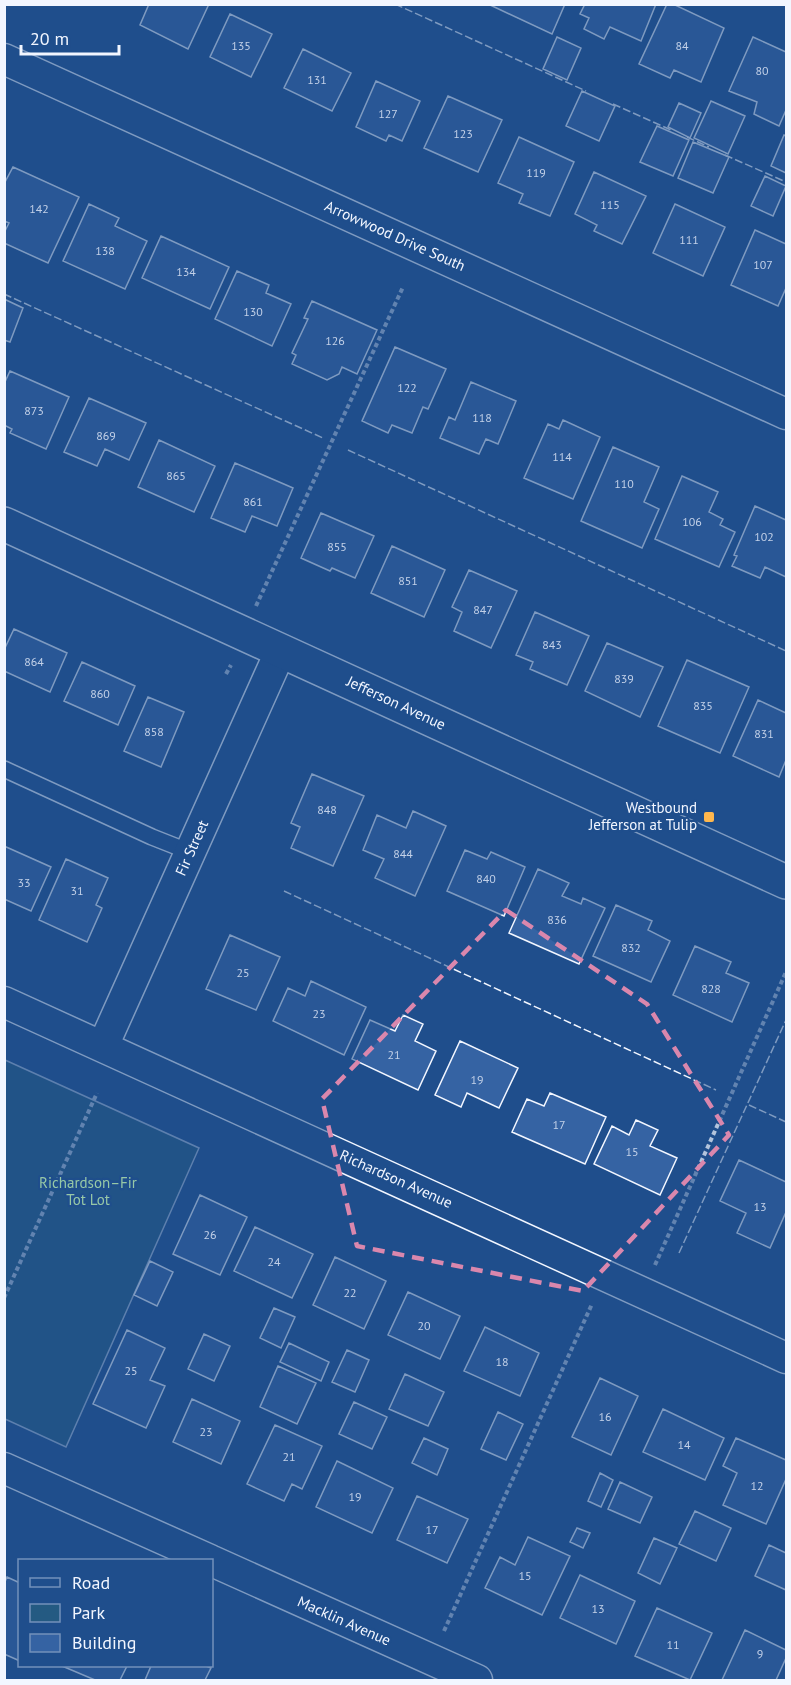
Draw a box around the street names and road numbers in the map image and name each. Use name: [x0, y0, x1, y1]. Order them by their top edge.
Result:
street label: Arrowwood Drive South: [322, 196, 468, 275]
street label: Jefferson Avenue: [343, 671, 449, 734]
street label: Fir Street: [171, 817, 212, 879]
street label: Richardson Avenue: [337, 1145, 456, 1212]
street label: Macklin Avenue: [295, 1591, 394, 1650]

